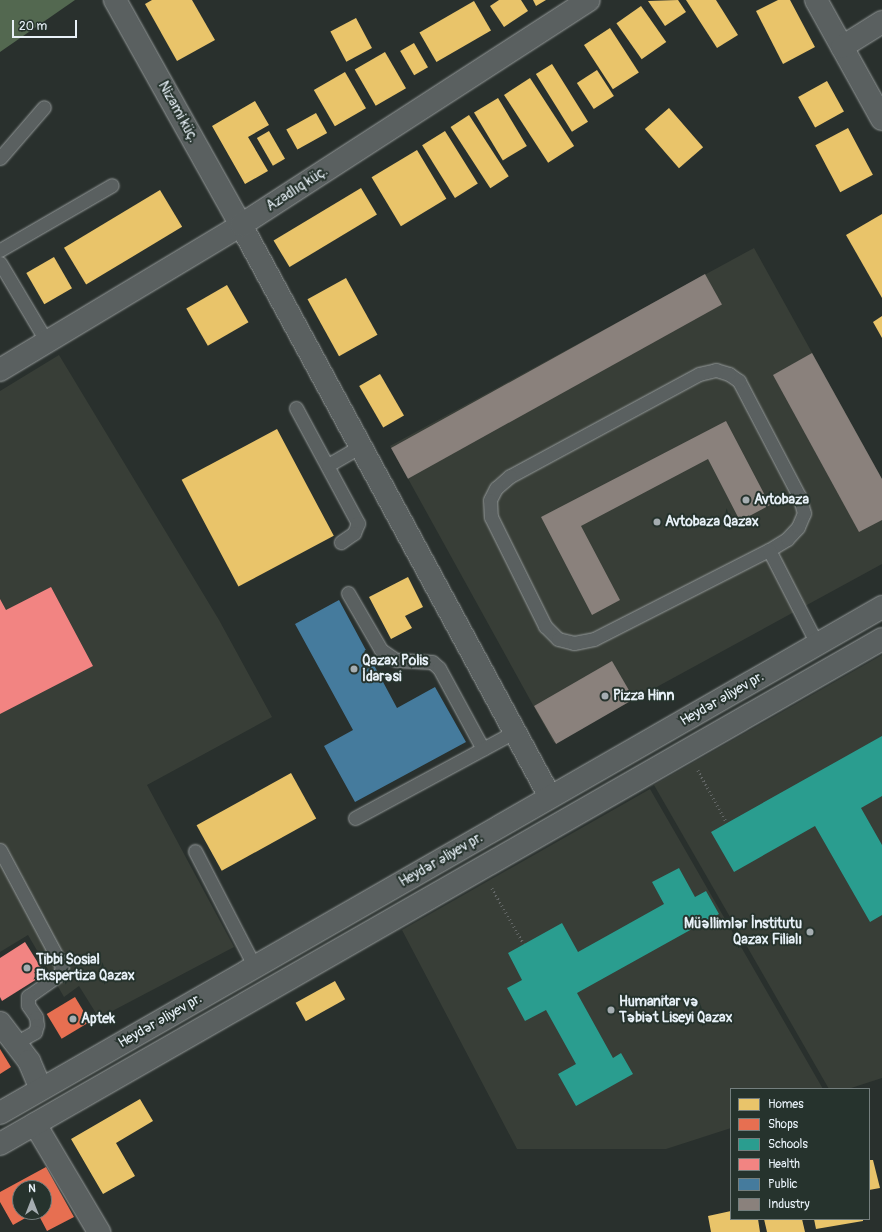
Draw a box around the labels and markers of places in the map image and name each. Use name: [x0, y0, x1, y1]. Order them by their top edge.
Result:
place label: Avtobaza: [754, 492, 809, 508]
marker: Avtobaza: [741, 495, 751, 505]
place label: Avtobaza Qazax: [665, 514, 759, 530]
marker: Avtobaza Qazax: [652, 517, 662, 527]
place label: Qazax Polis İdarəsi: [362, 653, 428, 686]
marker: Qazax Polis İdarəsi: [349, 664, 359, 674]
place label: Pizza Hinn: [613, 688, 674, 704]
marker: Pizza Hinn: [600, 691, 610, 701]
place label: Müəllimlər İnstitutu Qazax Filialı: [684, 916, 802, 948]
marker: Müəllimlər İnstitutu Qazax Filialı: [805, 927, 815, 937]
place label: Tibbi Sosial Ekspertiza Qazax: [36, 952, 135, 984]
marker: Tibbi Sosial Ekspertiza Qazax: [21, 962, 33, 974]
place label: Humanitar və Təbiət Liseyi Qazax: [619, 994, 733, 1026]
marker: Humanitar və Təbiət Liseyi Qazax: [606, 1005, 616, 1015]
place label: Aptek: [81, 1011, 115, 1027]
marker: Aptek: [68, 1014, 78, 1024]

